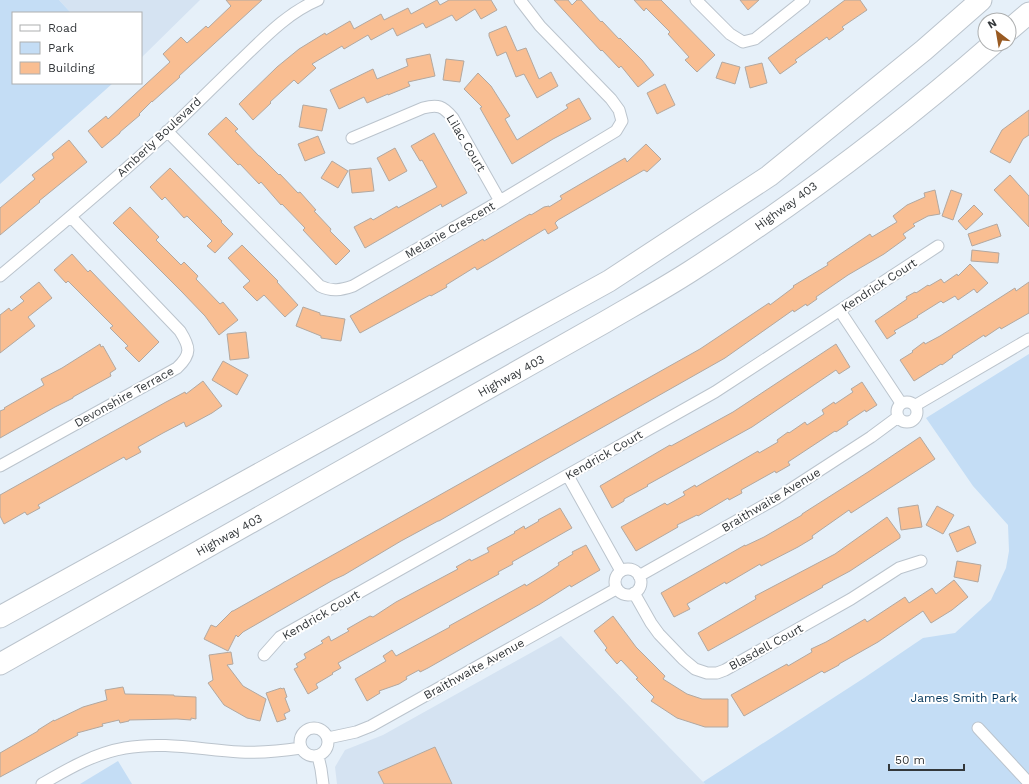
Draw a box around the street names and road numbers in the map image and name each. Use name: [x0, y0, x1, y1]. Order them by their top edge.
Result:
street label: Amberly Boulevard: [114, 94, 204, 180]
street label: Lilac Court: [444, 112, 488, 174]
street label: Highway 403: [752, 179, 820, 233]
street label: Melanie Crescent: [403, 199, 497, 261]
street label: Kendrick Court: [839, 255, 919, 315]
street label: Highway 403: [475, 352, 547, 400]
street label: Devonshire Terrace: [72, 364, 176, 430]
street label: Kendrick Court: [563, 427, 645, 483]
street label: Braithwaite Avenue: [719, 465, 823, 535]
street label: Highway 403: [193, 511, 265, 559]
street label: Kendrick Court: [280, 587, 362, 643]
street label: Blasdell Court: [727, 621, 805, 673]
street label: Braithwaite Avenue: [421, 636, 527, 702]

